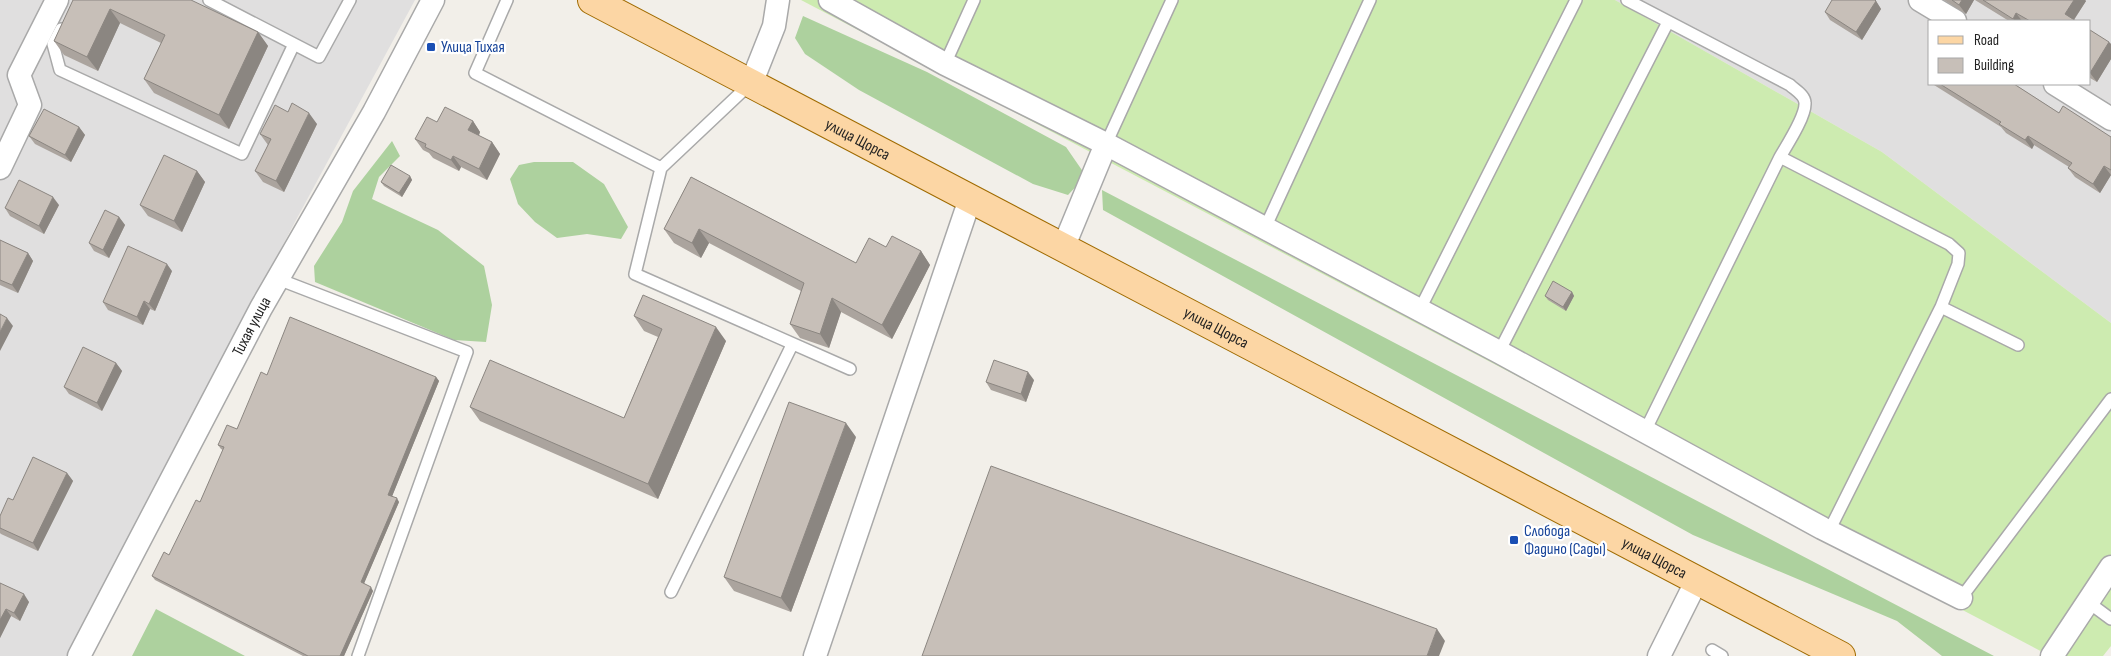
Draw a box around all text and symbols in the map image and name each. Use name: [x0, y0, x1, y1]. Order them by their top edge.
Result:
legend: [1928, 20, 2091, 85]
text: Road: [1974, 31, 1999, 50]
place label: Улица Тихая: [441, 38, 505, 57]
marker: Улица Тихая: [425, 41, 437, 53]
text: Building: [1974, 56, 2014, 75]
street label: улица Щорса: [822, 115, 893, 164]
street label: Тихая улица: [228, 293, 275, 359]
street label: улица Щорса: [1181, 303, 1252, 353]
place label: Слобода Фадино (Сады): [1524, 522, 1606, 559]
street label: улица Щорса: [1619, 533, 1690, 583]
marker: Слобода Фадино (Сады): [1508, 534, 1520, 546]

